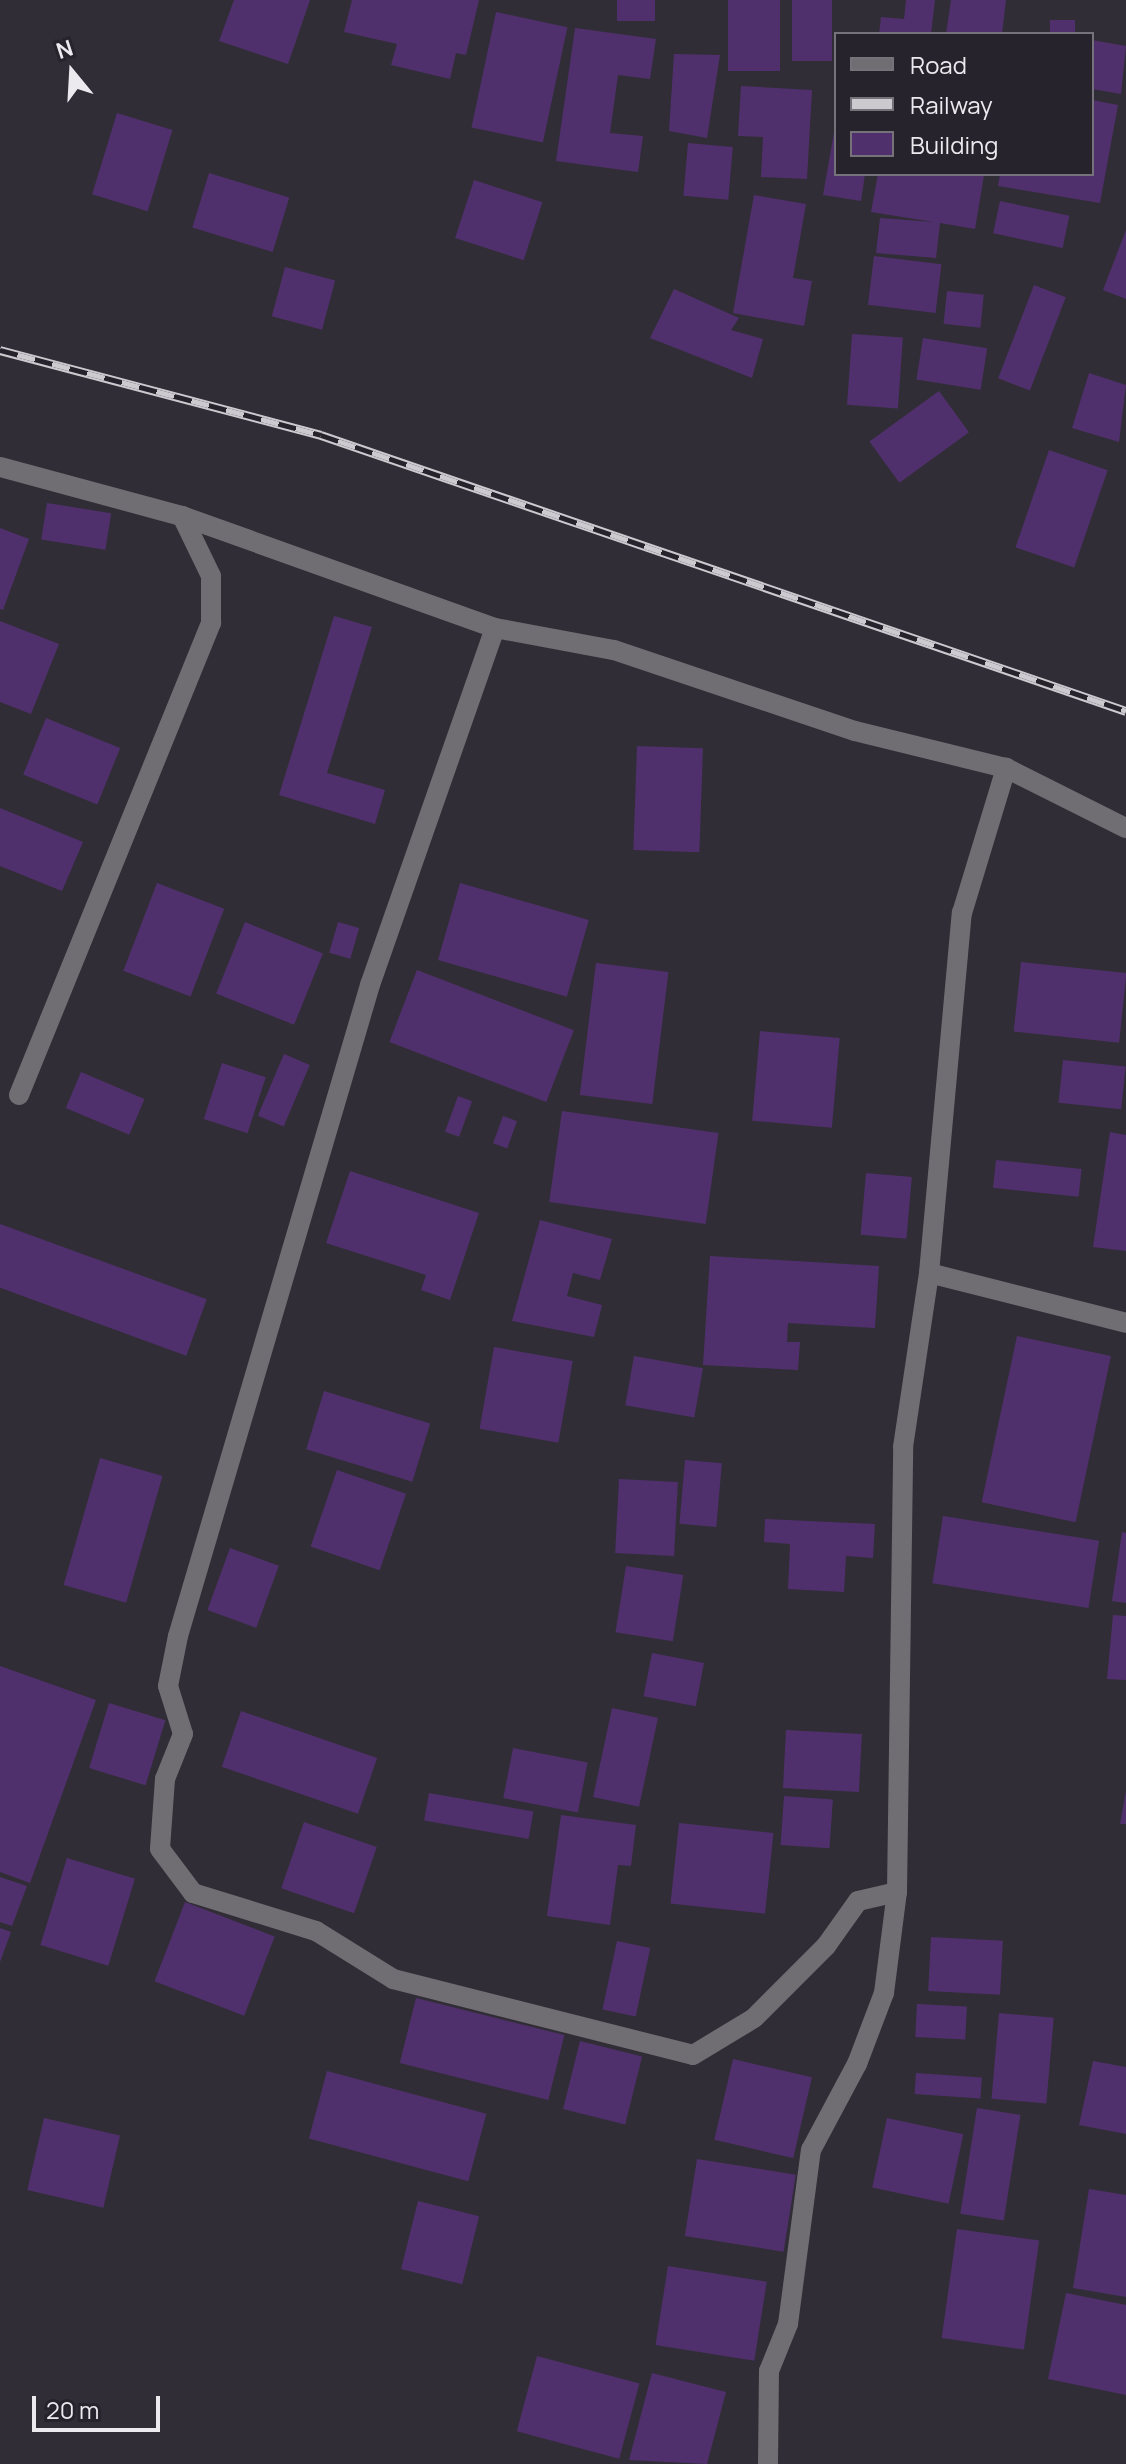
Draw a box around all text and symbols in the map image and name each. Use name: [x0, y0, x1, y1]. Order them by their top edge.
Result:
north arrow: [32, 32, 112, 112]
text: N: [52, 32, 77, 66]
legend: [834, 32, 1094, 176]
text: Road: [910, 48, 967, 81]
text: Railway: [910, 88, 993, 121]
text: Building: [910, 128, 998, 161]
scale bar: [36, 2380, 164, 2430]
text: 20 m: [46, 2393, 99, 2426]

